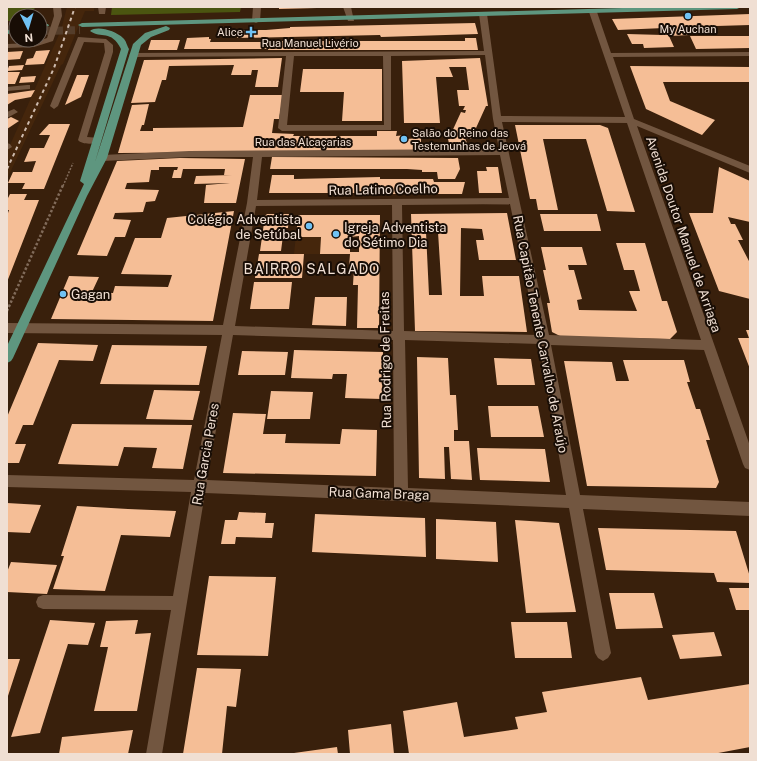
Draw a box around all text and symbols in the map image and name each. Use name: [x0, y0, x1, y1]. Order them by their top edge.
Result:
north arrow: [8, 8, 48, 48]
marker: My Auchan: [683, 11, 693, 21]
place label: My Auchan: [659, 23, 717, 35]
place label: Alice: [217, 26, 243, 38]
marker: Alice: [246, 27, 256, 37]
text: N: [24, 32, 34, 44]
street label: Rua Manuel Livério: [261, 37, 359, 49]
place label: Salão do Reino das Testemunhas de Jeová: [412, 127, 526, 152]
marker: Salão do Reino das Testemunhas de Jeová: [399, 134, 409, 144]
street label: Avenida Doutor Manuel de Arriaga: [643, 134, 724, 334]
street label: Rua das Alcaçarias: [255, 136, 352, 149]
street label: Rua Latino Coelho: [328, 181, 438, 198]
place label: Colégio Adventista de Setúbal: [187, 212, 301, 242]
street label: Rua Capitão Tenente Carvalho de Araújo: [510, 214, 571, 454]
place label: Igreja Adventista do Sétimo Dia: [344, 220, 447, 250]
marker: Colégio Adventista de Setúbal: [304, 221, 314, 231]
marker: Igreja Adventista do Sétimo Dia: [331, 229, 341, 239]
district label: BAIRRO SALGADO: [244, 261, 380, 277]
place label: Gagan: [71, 287, 110, 302]
marker: Gagan: [58, 289, 68, 299]
street label: Rua Rodrigo de Freitas: [377, 291, 394, 429]
street label: Rua Garcia Peres: [189, 402, 222, 506]
street label: Rua Gama Braga: [328, 484, 430, 503]

